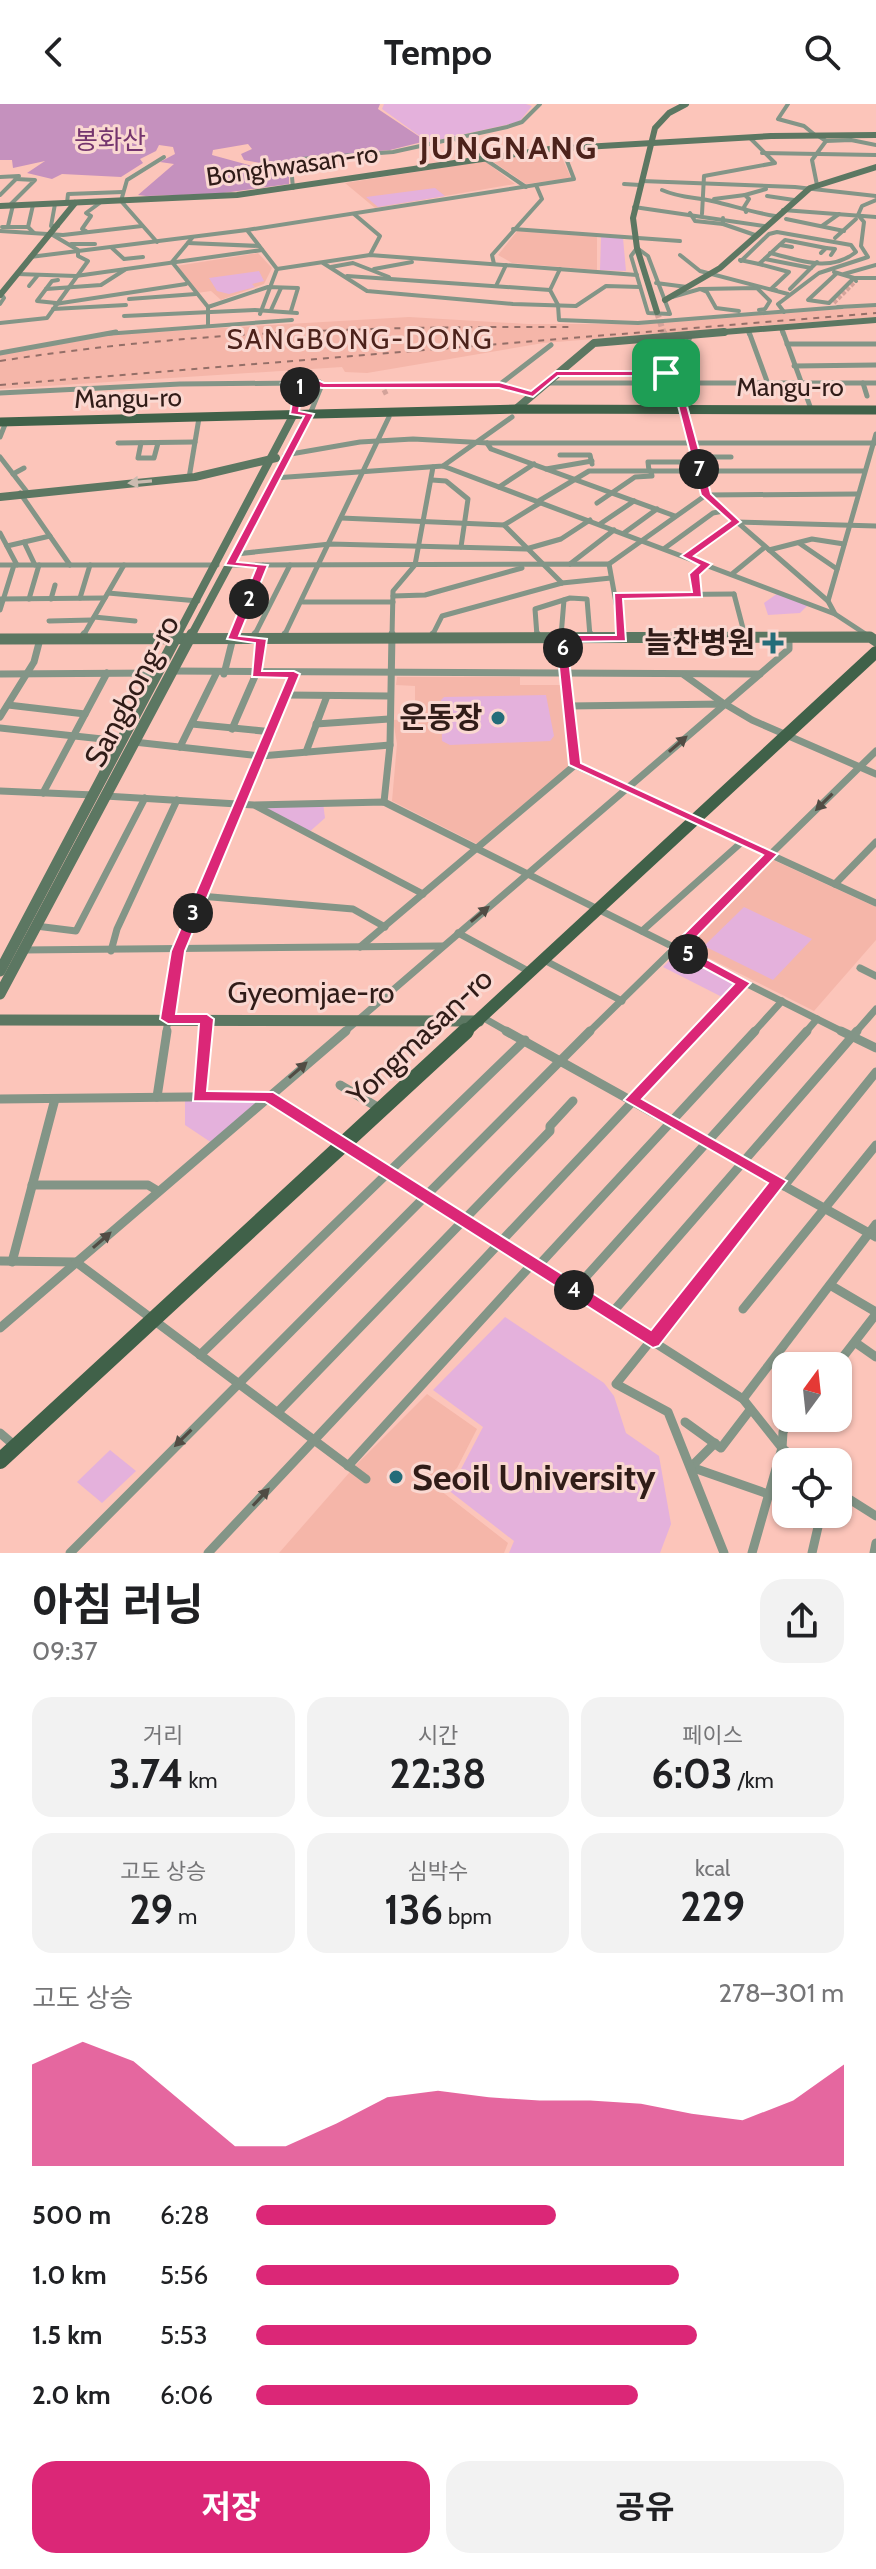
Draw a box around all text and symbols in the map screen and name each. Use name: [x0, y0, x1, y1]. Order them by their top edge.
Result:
icon: back: [32, 30, 76, 74]
text: Tempo: [384, 30, 492, 74]
icon: search: [800, 30, 844, 74]
park label: 봉화산: [74, 124, 146, 156]
district label: JUNGNANG: [419, 128, 598, 167]
street label: Bonghwasan-ro: [204, 137, 380, 193]
district label: SANGBONG-DONG: [226, 322, 494, 356]
pin: [632, 339, 700, 407]
icon: arrive: [644, 351, 688, 395]
pin: 1: [280, 367, 320, 407]
street label: Mangu-ro: [736, 371, 844, 403]
text: 1: [296, 373, 304, 400]
street label: Mangu-ro: [74, 381, 182, 415]
pin: 7: [679, 449, 719, 489]
text: 7: [693, 455, 705, 482]
one-way arrow: [127, 476, 152, 489]
pin: 2: [229, 579, 269, 619]
text: 2: [243, 585, 255, 612]
street label: Sangbong-ro: [76, 608, 187, 773]
place label: 늘찬병원: [645, 624, 755, 661]
pin: 6: [543, 628, 583, 668]
marker: 늘찬병원: [762, 632, 784, 654]
text: 6: [557, 634, 569, 661]
place label: 운동장: [399, 699, 482, 736]
marker: 운동장: [489, 709, 507, 727]
one-way arrow: [667, 736, 687, 753]
one-way arrow: [815, 792, 834, 811]
pin: 3: [173, 893, 213, 933]
text: 3: [187, 899, 199, 926]
one-way arrow: [470, 906, 490, 923]
pin: 5: [668, 934, 708, 974]
text: 5: [682, 940, 694, 967]
street label: Yongmasan-ro: [339, 960, 500, 1114]
street label: Gyeomjae-ro: [227, 974, 395, 1011]
one-way arrow: [287, 1062, 307, 1079]
one-way arrow: [91, 1232, 111, 1249]
pin: 4: [554, 1270, 594, 1310]
text: 4: [567, 1276, 581, 1303]
north arrow: [772, 1352, 852, 1432]
map controls: [772, 1352, 852, 1528]
one-way arrow: [175, 1428, 193, 1447]
button: locate: [772, 1448, 852, 1528]
place label: Seoil University: [412, 1455, 656, 1499]
marker: Seoil University: [387, 1468, 405, 1486]
one-way arrow: [252, 1487, 270, 1506]
text: 아침 러닝: [32, 1578, 204, 1631]
button: share: [760, 1579, 844, 1663]
text: 09:37: [32, 1635, 97, 1667]
text: 거리: [143, 1722, 184, 1749]
text: 시간: [418, 1722, 458, 1749]
text: 페이스: [682, 1722, 743, 1749]
text: 3.74: [109, 1749, 183, 1798]
text: 22:38: [390, 1749, 486, 1798]
text: 6:03: [651, 1749, 733, 1798]
text: km: [183, 1767, 218, 1794]
text: /km: [733, 1767, 774, 1794]
text: kcal: [695, 1855, 730, 1882]
text: 고도 상승: [120, 1858, 206, 1885]
text: 심박수: [408, 1858, 468, 1885]
text: 229: [680, 1882, 745, 1931]
text: 29: [129, 1885, 173, 1934]
text: 136: [384, 1885, 443, 1934]
text: m: [173, 1903, 197, 1930]
text: bpm: [443, 1903, 492, 1930]
text: 278–301 m: [718, 1977, 844, 2009]
text: 고도 상승: [32, 1982, 134, 2014]
text: 500 m: [32, 2199, 111, 2231]
text: 6:28: [160, 2199, 210, 2231]
text: 1.0 km: [32, 2259, 107, 2291]
text: 5:56: [160, 2259, 208, 2291]
text: 1.5 km: [32, 2319, 102, 2351]
text: 5:53: [160, 2319, 208, 2351]
text: 2.0 km: [32, 2379, 111, 2411]
text: 6:06: [160, 2379, 213, 2411]
button: 저장: [32, 2461, 430, 2553]
button: 공유: [446, 2461, 844, 2553]

